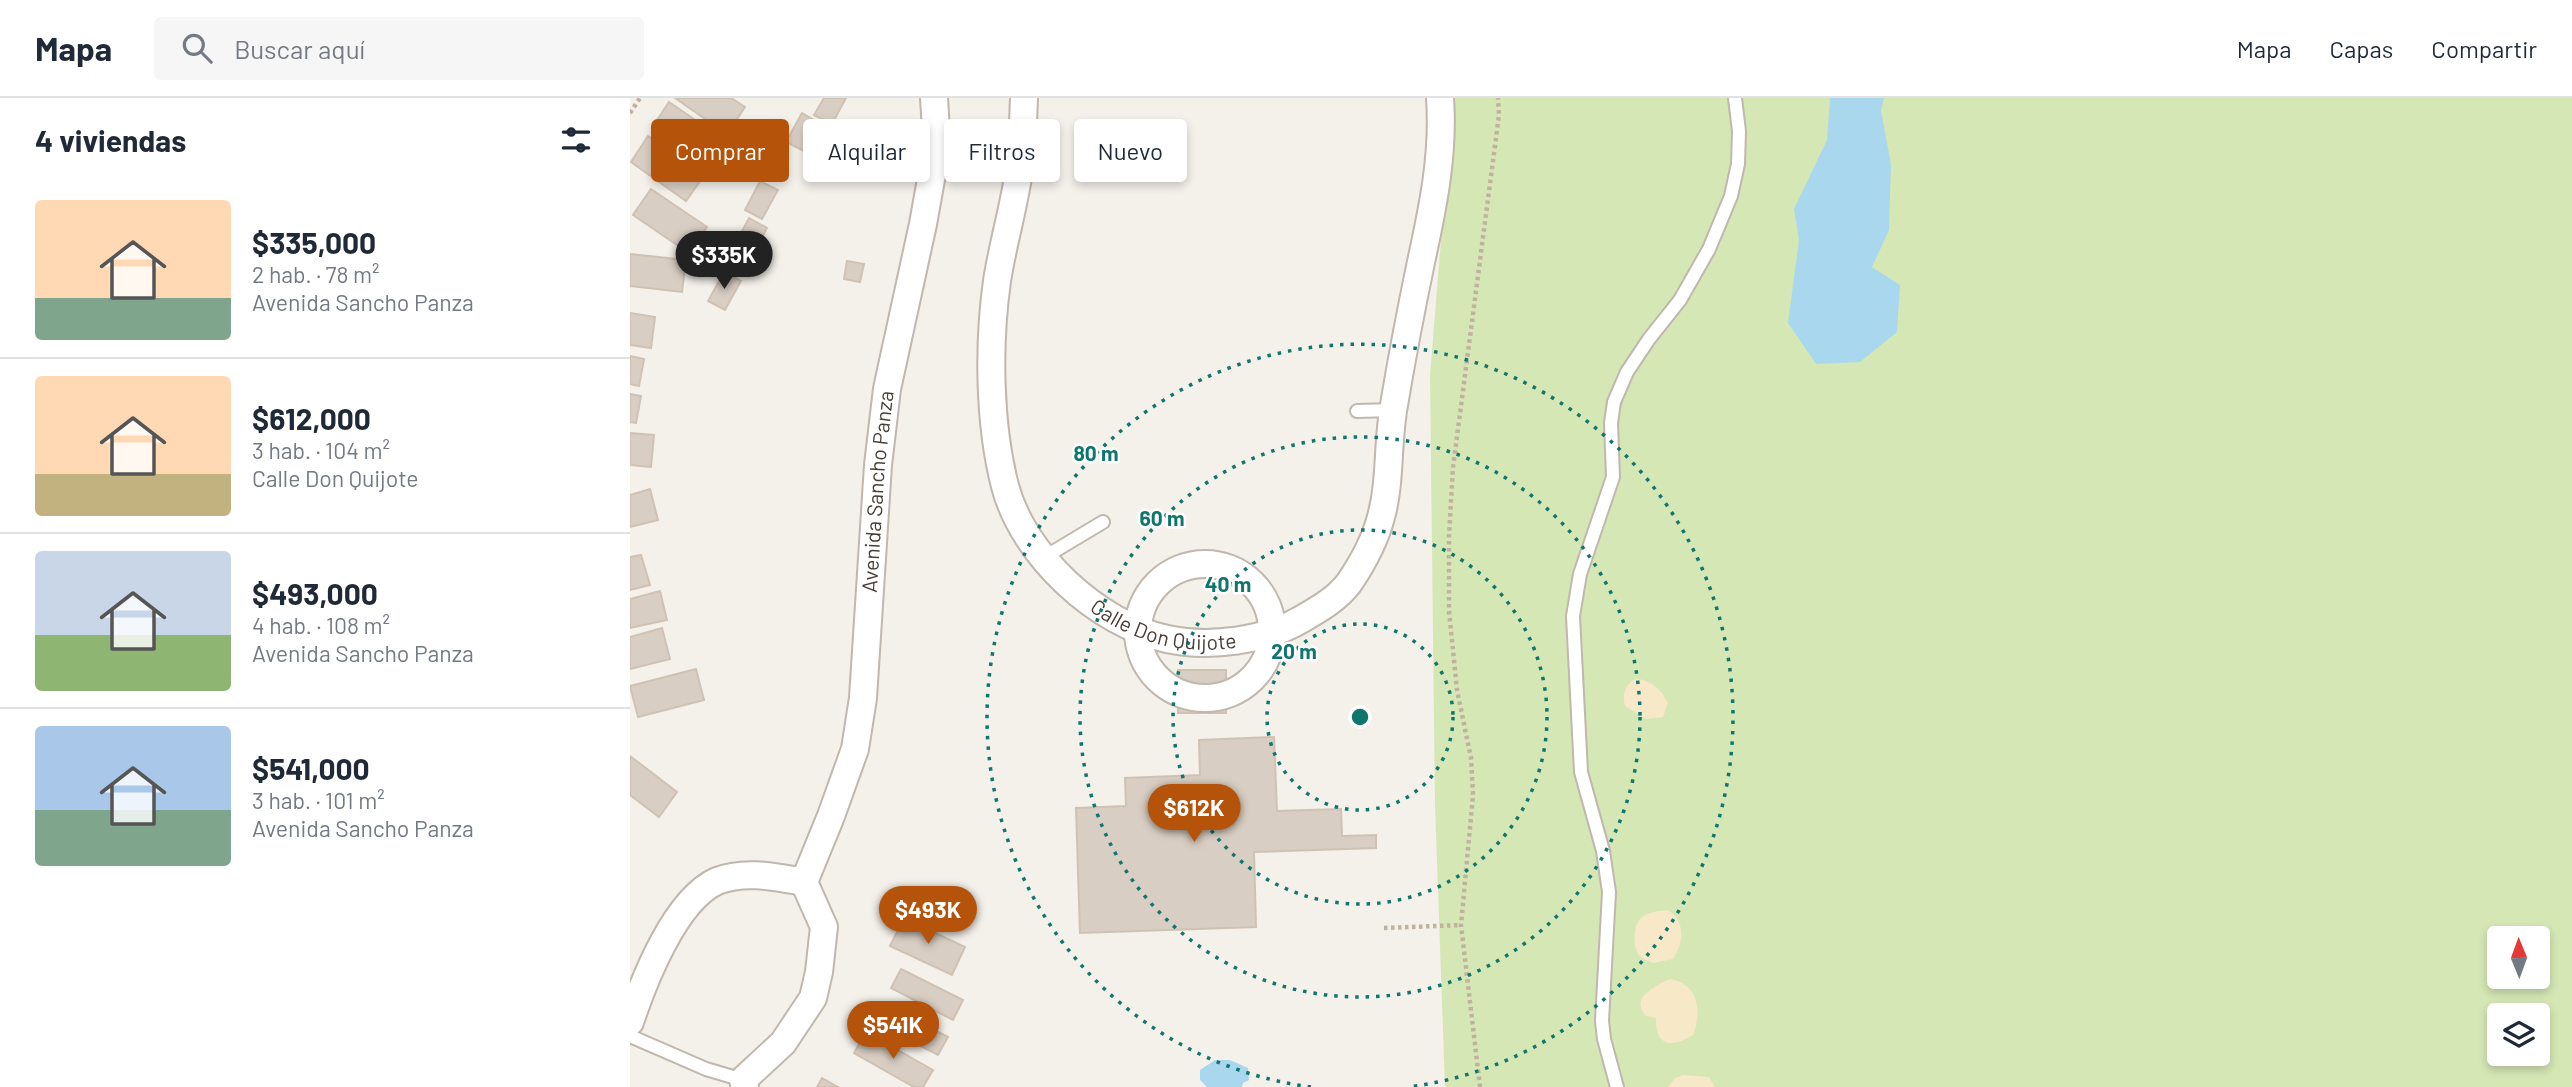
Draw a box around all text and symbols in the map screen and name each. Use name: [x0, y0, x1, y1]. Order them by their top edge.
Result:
search box: [154, 17, 644, 80]
text: Mapa: [35, 28, 112, 68]
icon: search: [178, 29, 216, 67]
text: Buscar aquí: [234, 33, 365, 64]
text: Mapa: [2237, 34, 2292, 63]
text: Capas: [2330, 34, 2393, 63]
text: Compartir: [2431, 34, 2537, 63]
chip: Comprar: [651, 119, 789, 182]
chip: Alquilar: [803, 119, 930, 182]
chip: Filtros: [944, 119, 1060, 182]
chip: Nuevo: [1074, 119, 1187, 182]
icon: filters: [557, 121, 595, 159]
text: 4 viviendas: [35, 122, 186, 158]
text: $335,000: [252, 224, 376, 260]
icon: home: [91, 228, 175, 312]
pin: $335K: [675, 232, 773, 291]
text: $335K: [692, 240, 756, 268]
text: 2 hab. · 78 m²: [252, 260, 380, 288]
text: Avenida Sancho Panza: [252, 288, 474, 316]
street label: Avenida Sancho Panza: [856, 389, 898, 593]
text: $612,000: [252, 400, 371, 436]
icon: home: [91, 404, 175, 488]
text: 3 hab. · 104 m²: [252, 436, 390, 464]
text: 80 m: [1073, 440, 1119, 465]
text: Calle Don Quijote: [252, 464, 419, 492]
text: 60 m: [1140, 505, 1184, 530]
text: 40 m: [1205, 571, 1251, 596]
text: $493,000: [252, 575, 378, 611]
icon: home: [91, 579, 175, 663]
street label: Calle Don Quijote: [1087, 593, 1238, 654]
text: 4 hab. · 108 m²: [252, 611, 390, 639]
text: 20 m: [1271, 638, 1317, 663]
text: Avenida Sancho Panza: [252, 639, 474, 667]
centre of rings: [1348, 705, 1372, 729]
text: $541,000: [252, 750, 370, 786]
icon: home: [91, 754, 175, 838]
pin: $612K: [1145, 784, 1243, 844]
text: 3 hab. · 101 m²: [252, 786, 385, 814]
text: $612K: [1164, 793, 1224, 821]
text: Avenida Sancho Panza: [252, 814, 474, 842]
pin: $493K: [879, 886, 977, 946]
text: $493K: [895, 895, 961, 923]
north arrow: [2487, 926, 2550, 989]
map controls: [2487, 926, 2550, 1066]
pin: $541K: [844, 1002, 942, 1061]
button: layers: [2487, 1003, 2550, 1066]
text: $541K: [863, 1010, 923, 1038]

